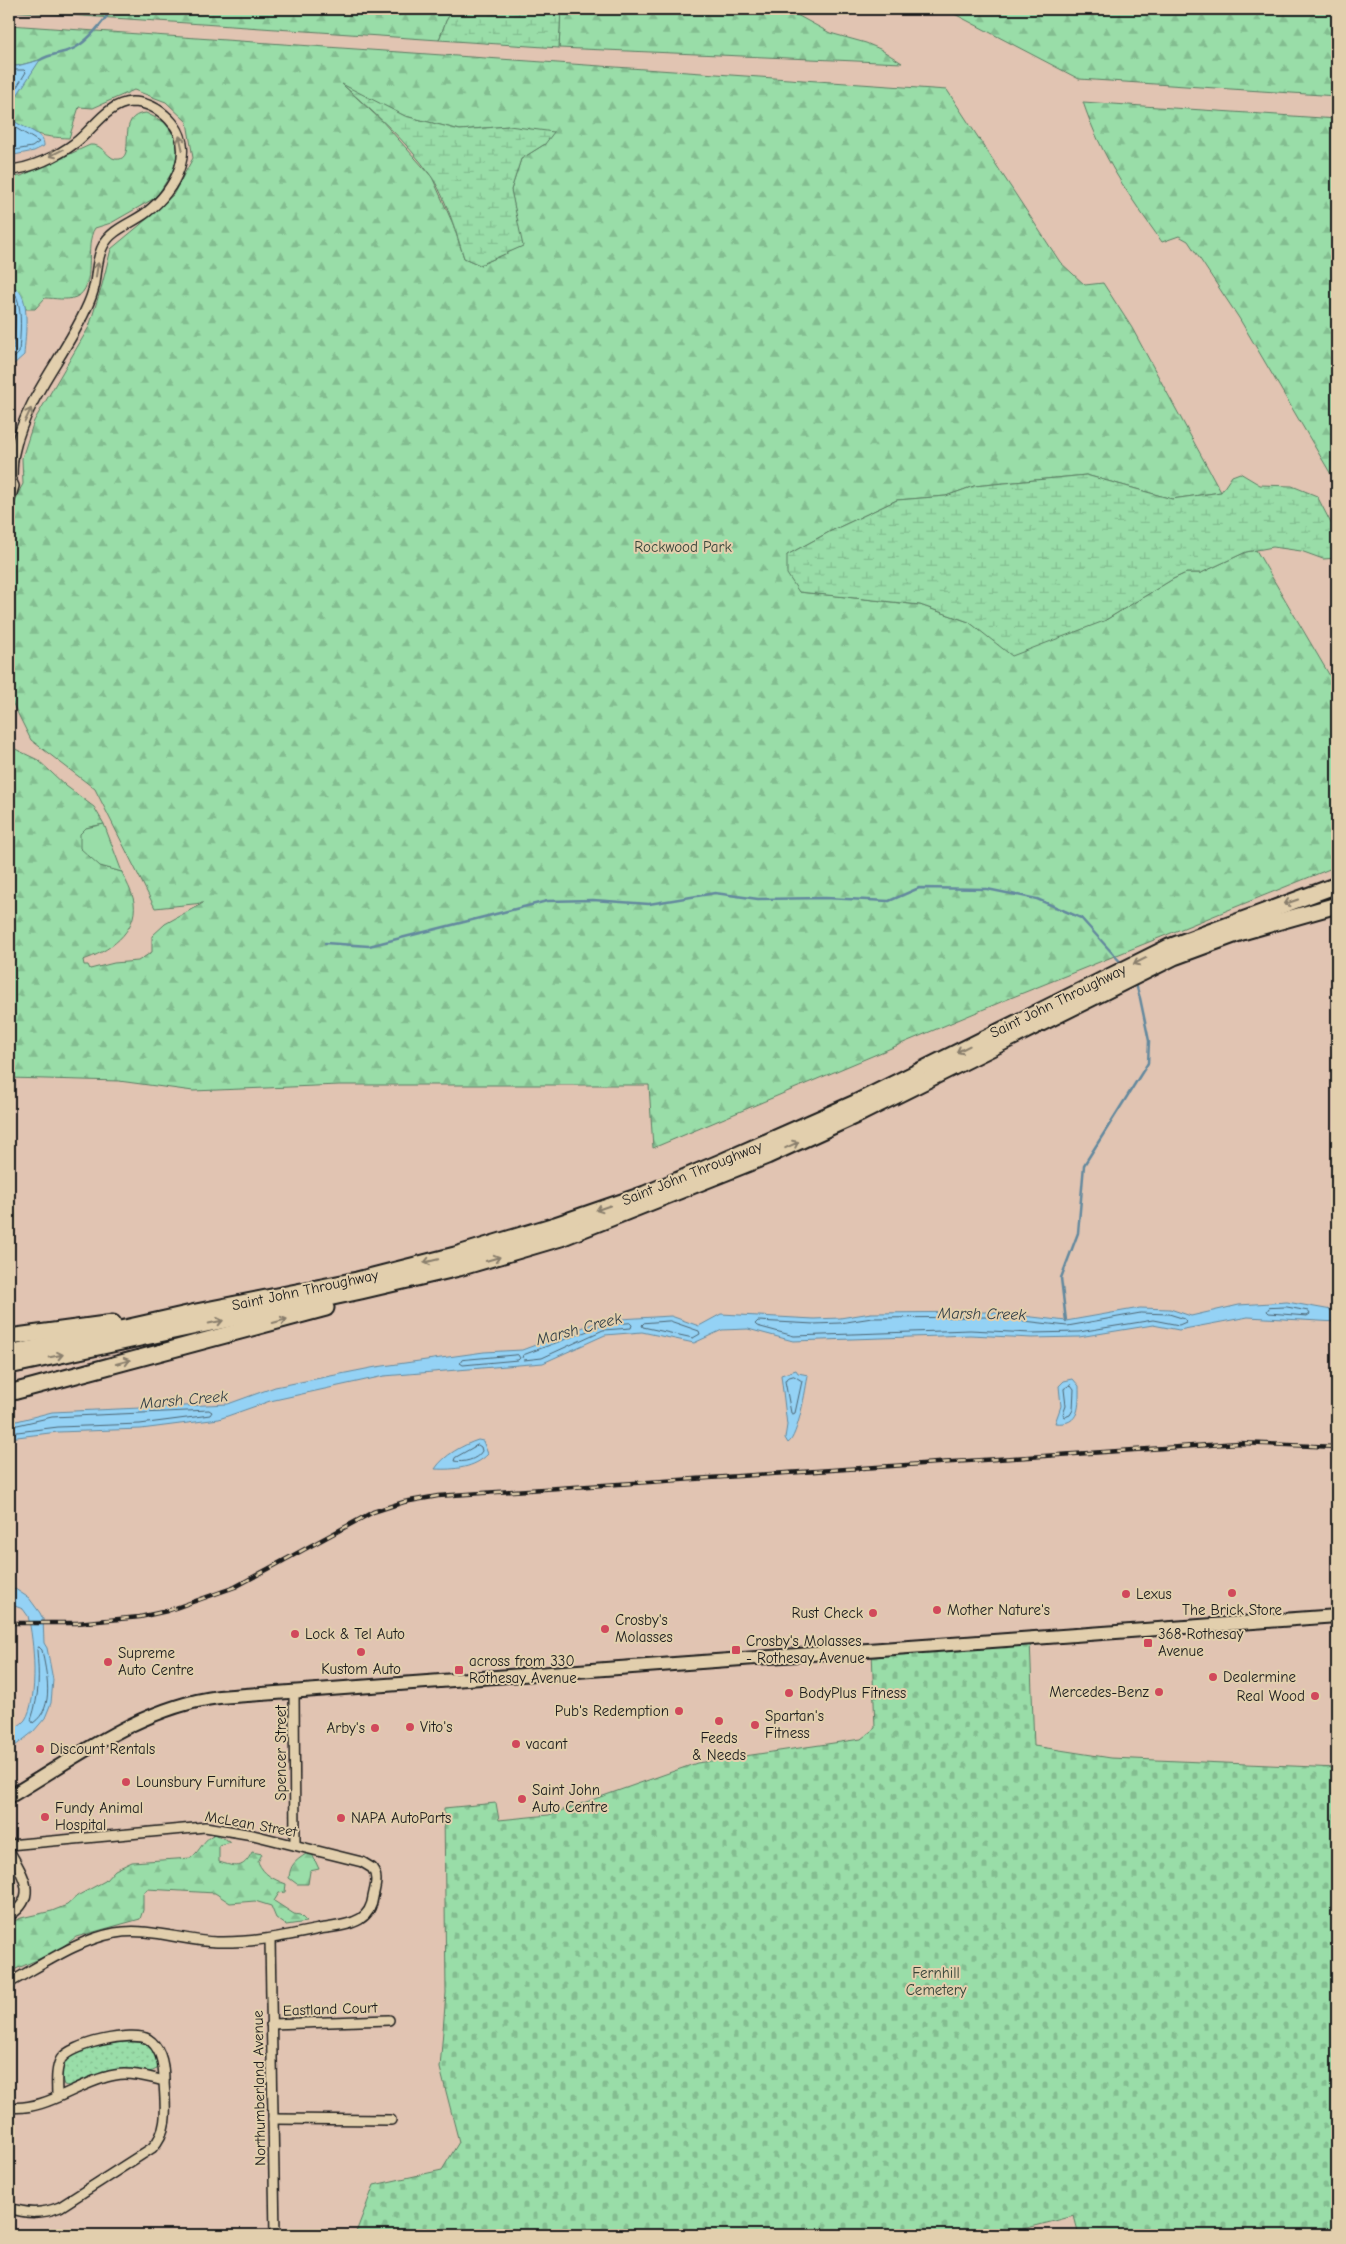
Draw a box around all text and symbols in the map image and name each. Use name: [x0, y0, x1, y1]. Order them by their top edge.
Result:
one-way arrow: [176, 135, 186, 151]
one-way arrow: [49, 149, 64, 159]
one-way arrow: [93, 262, 103, 278]
one-way arrow: [23, 408, 33, 423]
park label: Rockwood Park: [634, 538, 732, 556]
one-way arrow: [1284, 898, 1300, 907]
one-way arrow: [1133, 957, 1148, 966]
street label: Saint John Throughway: [987, 960, 1129, 1042]
one-way arrow: [956, 1044, 971, 1054]
street label: Saint John Throughway: [619, 1137, 765, 1209]
one-way arrow: [784, 1139, 799, 1149]
one-way arrow: [596, 1204, 611, 1213]
one-way arrow: [485, 1253, 501, 1263]
one-way arrow: [424, 1257, 440, 1266]
street label: Saint John Throughway: [230, 1266, 380, 1314]
water label: Marsh Creek: [937, 1304, 1026, 1324]
water label: Marsh Creek: [533, 1309, 624, 1349]
one-way arrow: [272, 1315, 288, 1325]
one-way arrow: [207, 1317, 223, 1327]
one-way arrow: [48, 1350, 64, 1360]
one-way arrow: [115, 1357, 131, 1367]
water label: Marsh Creek: [138, 1387, 229, 1413]
place label: Lexus: [1136, 1585, 1172, 1603]
marker: The Brick Store: [1226, 1587, 1238, 1599]
marker: Lexus: [1120, 1588, 1132, 1600]
place label: Mother Nature's: [947, 1601, 1050, 1619]
place label: The Brick Store: [1182, 1601, 1282, 1619]
place label: Rust Check: [792, 1604, 864, 1622]
marker: Mother Nature's: [931, 1604, 943, 1616]
marker: Rust Check: [867, 1607, 879, 1619]
place label: Crosby's Molasses: [615, 1611, 673, 1646]
marker: Crosby's Molasses: [599, 1623, 611, 1635]
place label: Lock & Tel Auto: [305, 1625, 405, 1643]
place label: 368 Rothesay Avenue: [1158, 1625, 1244, 1660]
marker: Lock & Tel Auto: [289, 1628, 301, 1640]
place label: Crosby's Molasses - Rothesay Avenue: [746, 1632, 865, 1667]
marker: 368 Rothesay Avenue: [1142, 1637, 1154, 1649]
place label: Supreme Auto Centre: [118, 1644, 194, 1679]
marker: Crosby's Molasses - Rothesay Avenue: [730, 1644, 742, 1656]
marker: Kustom Auto: [355, 1646, 367, 1658]
place label: across from 330 Rothesay Avenue: [469, 1652, 577, 1687]
marker: Supreme Auto Centre: [102, 1656, 114, 1668]
place label: Kustom Auto: [321, 1660, 401, 1678]
marker: across from 330 Rothesay Avenue: [453, 1664, 465, 1676]
place label: Dealermine: [1223, 1668, 1297, 1686]
marker: Dealermine: [1207, 1671, 1219, 1683]
place label: Mercedes-Benz: [1049, 1683, 1149, 1701]
place label: BodyPlus Fitness: [799, 1684, 906, 1702]
marker: Mercedes-Benz: [1153, 1686, 1165, 1698]
marker: BodyPlus Fitness: [783, 1687, 795, 1699]
place label: Real Wood: [1236, 1687, 1305, 1705]
marker: Real Wood: [1309, 1690, 1321, 1702]
place label: Pub's Redemption: [555, 1702, 669, 1720]
street label: Spencer Street: [272, 1705, 290, 1801]
marker: Pub's Redemption: [673, 1705, 685, 1717]
place label: Spartan's Fitness: [765, 1707, 824, 1742]
marker: Feeds & Needs: [713, 1715, 725, 1727]
place label: Vito's: [420, 1718, 452, 1736]
place label: Arby's: [326, 1719, 365, 1737]
marker: Spartan's Fitness: [749, 1719, 761, 1731]
marker: Vito's: [404, 1721, 416, 1733]
marker: Arby's: [369, 1722, 381, 1734]
place label: Feeds & Needs: [692, 1729, 746, 1764]
place label: vacant: [525, 1735, 568, 1753]
marker: vacant: [510, 1738, 522, 1750]
place label: Discount Rentals: [50, 1740, 155, 1758]
marker: Discount Rentals: [34, 1743, 46, 1755]
place label: Lounsbury Furniture: [136, 1773, 266, 1791]
marker: Lounsbury Furniture: [120, 1776, 132, 1788]
place label: Saint John Auto Centre: [532, 1781, 608, 1816]
marker: Saint John Auto Centre: [516, 1793, 528, 1805]
place label: Fundy Animal Hospital: [55, 1799, 143, 1834]
street label: McLean Street: [204, 1807, 299, 1841]
place label: NAPA AutoParts: [351, 1809, 451, 1827]
marker: Fundy Animal Hospital: [39, 1811, 51, 1823]
marker: NAPA AutoParts: [335, 1812, 347, 1824]
park label: Fernhill Cemetery: [906, 1964, 967, 1999]
street label: Eastland Court: [282, 1998, 378, 2020]
street label: Northumberland Avenue: [249, 2010, 269, 2166]

